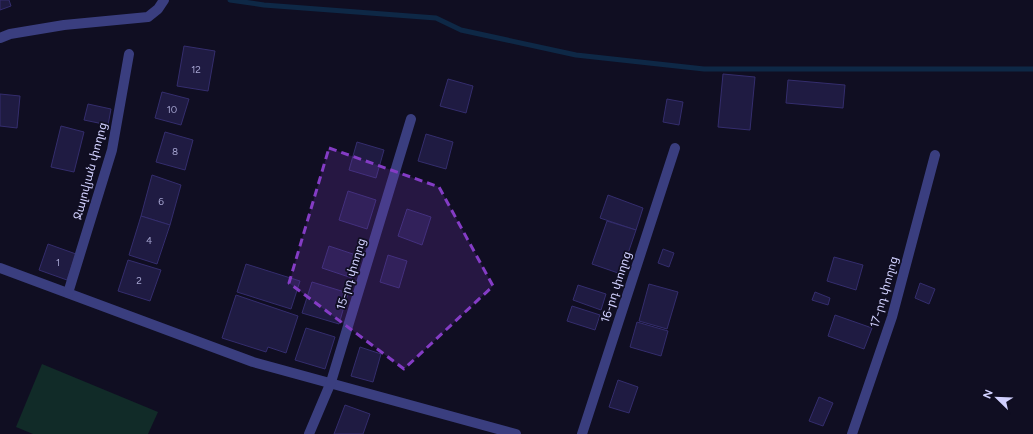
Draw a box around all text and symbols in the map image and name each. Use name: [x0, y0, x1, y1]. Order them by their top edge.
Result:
house number: 12: [191, 63, 201, 76]
house number: 10: [167, 103, 177, 116]
street label: Ջալովյան փողոց: [70, 121, 110, 221]
house number: 8: [172, 145, 178, 158]
house number: 6: [158, 195, 164, 208]
house number: 4: [146, 234, 152, 247]
street label: 15-րդ փողոց: [333, 236, 369, 312]
street label: 16-րդ փողոց: [598, 250, 634, 324]
street label: 17-րդ փողոց: [867, 255, 901, 329]
house number: 1: [56, 256, 60, 269]
house number: 2: [136, 274, 142, 287]
north arrow: [977, 378, 1017, 418]
text: N: [981, 388, 996, 401]

